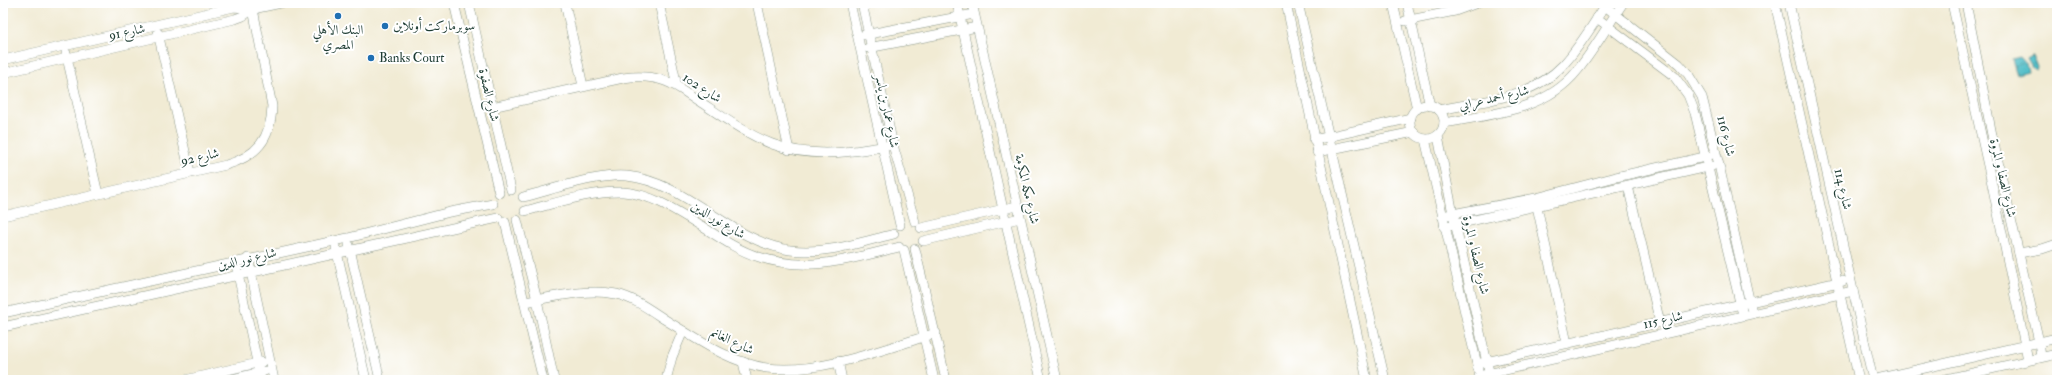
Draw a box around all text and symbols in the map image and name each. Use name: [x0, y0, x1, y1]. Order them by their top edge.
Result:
marker: البنك الأهلي المصري: [333, 11, 343, 21]
place label: سوبرماركت أونلاين: [393, 17, 475, 34]
street label: شارع 91: [106, 20, 147, 47]
place label: البنك الأهلي المصري: [313, 21, 363, 55]
marker: سوبرماركت أونلاين: [380, 21, 390, 31]
place label: Banks Court: [379, 50, 444, 66]
marker: Banks Court: [366, 53, 376, 63]
street label: شارع الصفوة: [472, 67, 503, 124]
street label: شارع 102: [678, 70, 724, 109]
street label: شارع عمار بن ياسر: [868, 71, 903, 150]
street label: شارع أحمد عرابي: [1457, 81, 1531, 117]
street label: شارع 116: [1710, 114, 1739, 159]
street label: شارع الصفا و المروة: [1983, 137, 2020, 220]
street label: شارع 92: [178, 145, 221, 172]
street label: شارع مكه المكرمة: [1008, 152, 1043, 226]
street label: شارع 114: [1828, 167, 1855, 212]
street label: شارع نور الدين: [686, 198, 748, 245]
street label: شارع الصفا و المروة: [1456, 214, 1493, 297]
street label: شارع نور الدين: [216, 244, 279, 277]
street label: شارع 115: [1642, 308, 1685, 335]
street label: شارع الغانم: [707, 324, 756, 361]

